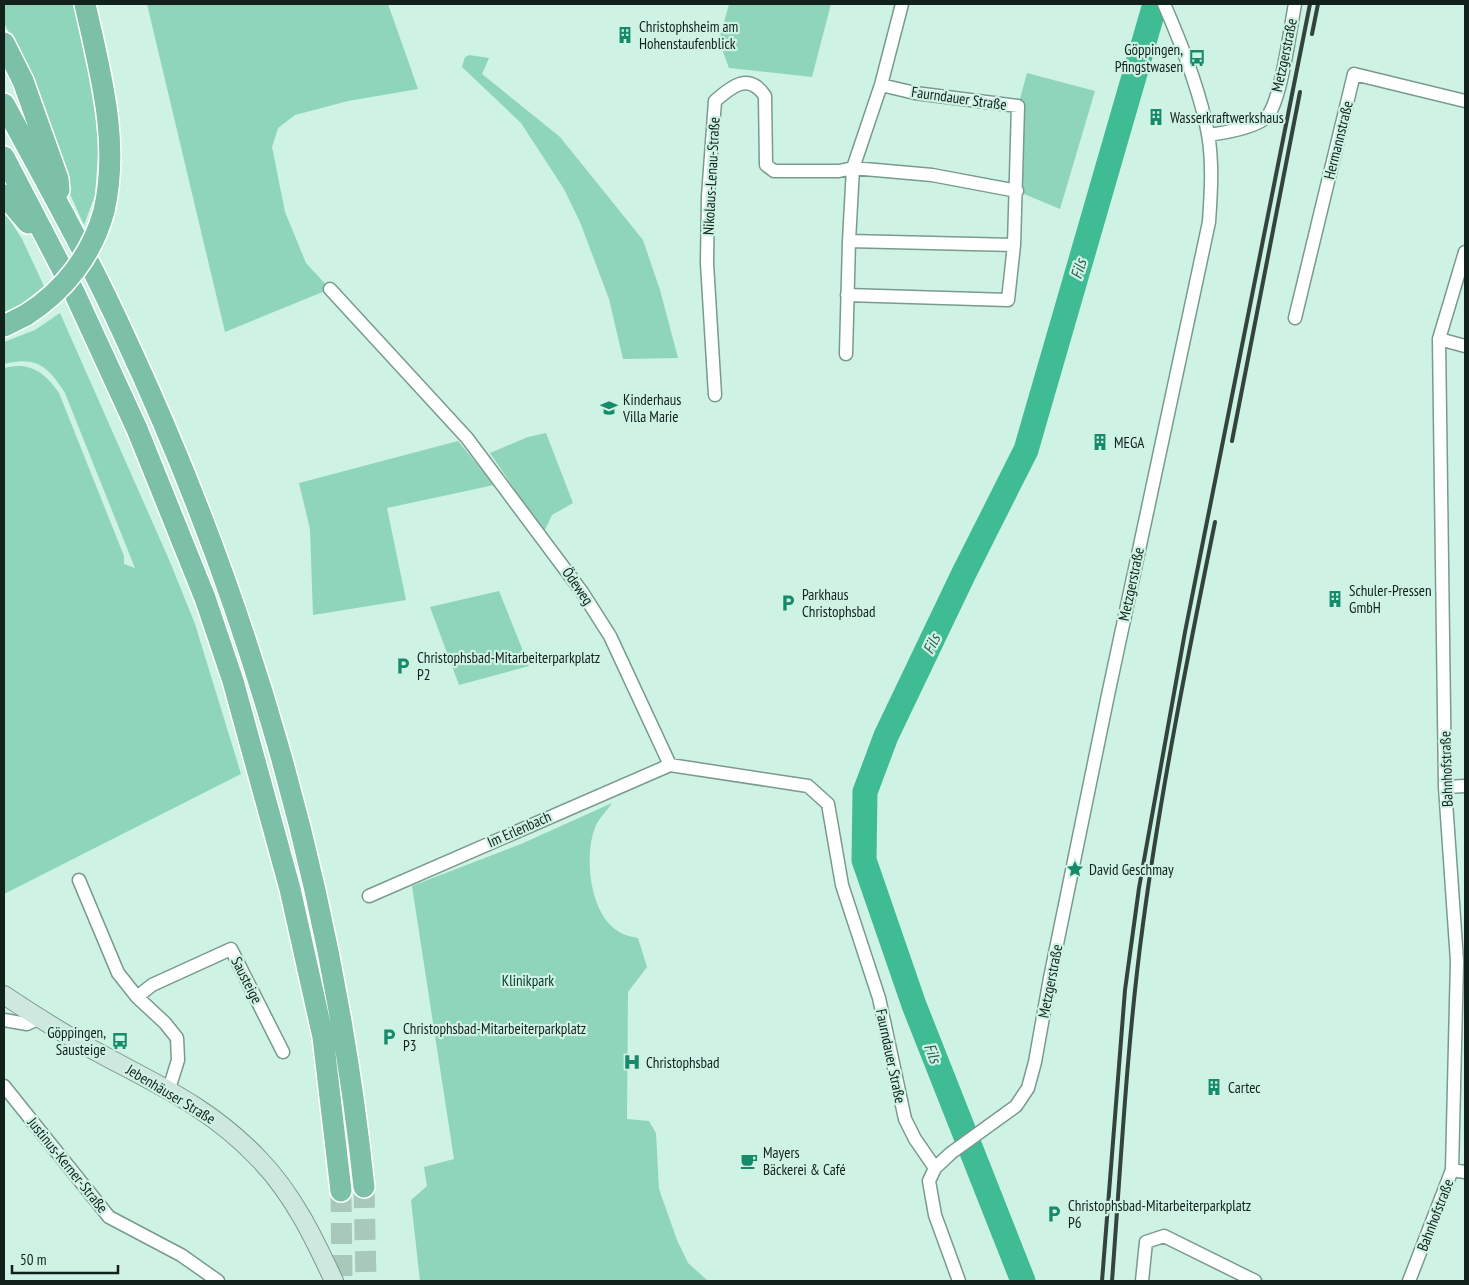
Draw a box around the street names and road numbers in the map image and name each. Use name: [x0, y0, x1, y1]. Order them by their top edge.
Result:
street label: Metzgerstraße: [1267, 16, 1301, 94]
street label: Faurndauer Straße: [910, 82, 1008, 114]
street label: Hermannstraße: [1319, 99, 1357, 181]
street label: Nikolaus-Lenau-Straße: [698, 116, 724, 236]
street label: Metzgerstraße: [1114, 545, 1148, 623]
street label: Ödeweg: [558, 563, 598, 609]
street label: Bahnhofstraße: [1435, 731, 1457, 807]
street label: Im Erlenbach: [484, 807, 554, 851]
street label: Metzgerstraße: [1034, 943, 1066, 1019]
street label: Sausteige: [227, 953, 267, 1007]
street label: Faurndauer Straße: [872, 1007, 910, 1105]
street label: Jebenhäuser Straße: [122, 1059, 219, 1128]
street label: Justinus-Kerner-Straße: [23, 1113, 112, 1217]
street label: Bahnhofstraße: [1413, 1176, 1457, 1254]

